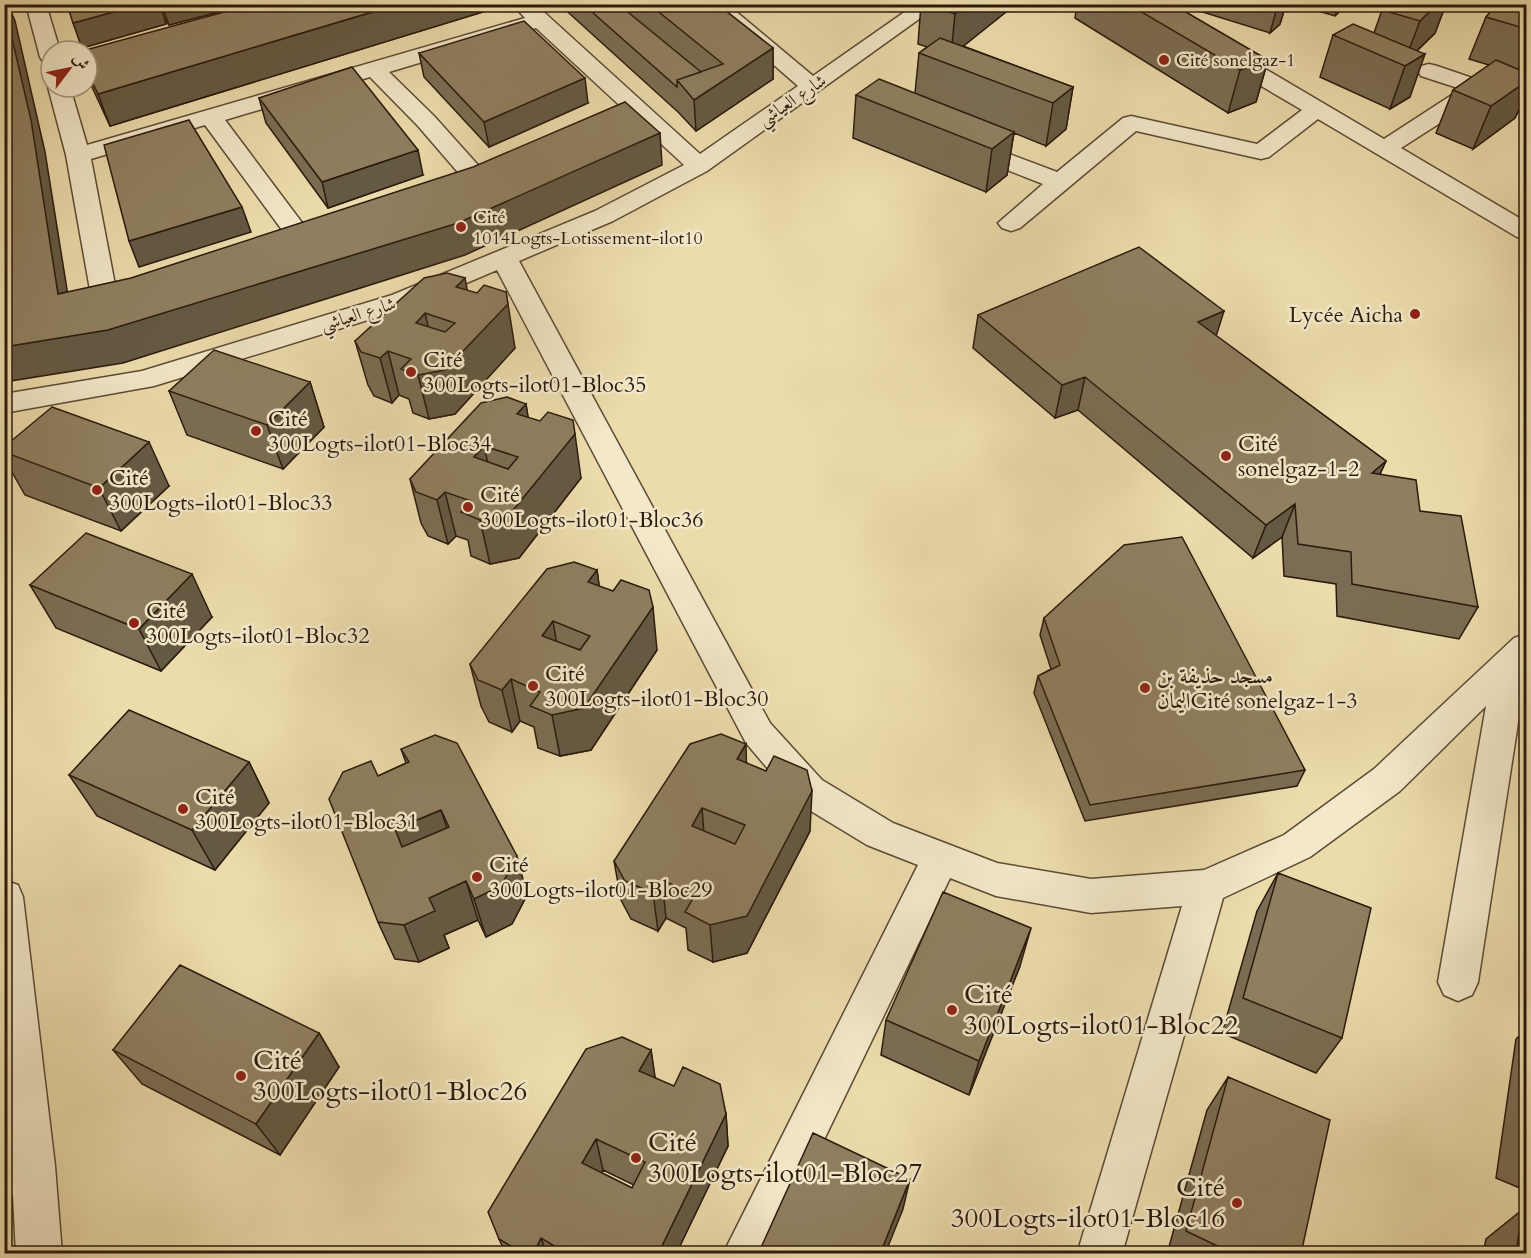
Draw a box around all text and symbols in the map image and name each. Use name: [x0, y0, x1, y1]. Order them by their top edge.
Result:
north arrow: [39, 39, 99, 99]
place label: Cité sonelgaz-1: [1176, 48, 1295, 73]
text: ش: [67, 49, 94, 74]
marker: Cité sonelgaz-1: [1157, 53, 1171, 67]
street label: شارع العياشي: [753, 68, 834, 136]
place label: Cité 1014Logts-Lotissement-ilot10: [473, 205, 703, 251]
marker: Cité 1014Logts-Lotissement-ilot10: [454, 220, 468, 234]
street label: شارع العياشي: [317, 291, 400, 342]
place label: Lycée Aicha: [1289, 300, 1403, 330]
marker: Lycée Aicha: [1408, 307, 1422, 321]
place label: Cité 300Logts-ilot01-Bloc35: [423, 345, 646, 400]
marker: Cité 300Logts-ilot01-Bloc35: [404, 365, 418, 379]
place label: Cité 300Logts-ilot01-Bloc34: [268, 404, 491, 459]
marker: Cité 300Logts-ilot01-Bloc34: [249, 424, 263, 438]
place label: Cité sonelgaz-1-2: [1238, 429, 1359, 484]
marker: Cité sonelgaz-1-2: [1219, 449, 1233, 463]
place label: Cité 300Logts-ilot01-Bloc33: [109, 463, 332, 518]
place label: Cité 300Logts-ilot01-Bloc36: [480, 480, 703, 535]
marker: Cité 300Logts-ilot01-Bloc33: [90, 483, 104, 497]
marker: Cité 300Logts-ilot01-Bloc36: [461, 500, 475, 514]
place label: Cité 300Logts-ilot01-Bloc32: [146, 596, 369, 651]
marker: Cité 300Logts-ilot01-Bloc32: [127, 616, 141, 630]
place label: Cité 300Logts-ilot01-Bloc30: [545, 659, 768, 714]
place label: مسجد حذيفة بن اليمانCité sonelgaz-1-3: [1157, 661, 1358, 716]
marker: Cité 300Logts-ilot01-Bloc30: [526, 679, 540, 693]
marker: مسجد حذيفة بن اليمانCité sonelgaz-1-3: [1138, 681, 1152, 695]
place label: Cité 300Logts-ilot01-Bloc31: [195, 782, 418, 837]
marker: Cité 300Logts-ilot01-Bloc31: [176, 802, 190, 816]
place label: Cité 300Logts-ilot01-Bloc29: [489, 850, 712, 905]
marker: Cité 300Logts-ilot01-Bloc29: [470, 870, 484, 884]
place label: Cité 300Logts-ilot01-Bloc22: [964, 976, 1238, 1044]
marker: Cité 300Logts-ilot01-Bloc22: [945, 1003, 959, 1017]
place label: Cité 300Logts-ilot01-Bloc26: [253, 1042, 527, 1110]
marker: Cité 300Logts-ilot01-Bloc26: [234, 1069, 248, 1083]
place label: Cité 300Logts-ilot01-Bloc27: [648, 1124, 922, 1192]
marker: Cité 300Logts-ilot01-Bloc27: [629, 1151, 643, 1165]
place label: Cité 300Logts-ilot01-Bloc16: [951, 1169, 1225, 1237]
marker: Cité 300Logts-ilot01-Bloc16: [1230, 1196, 1244, 1210]

